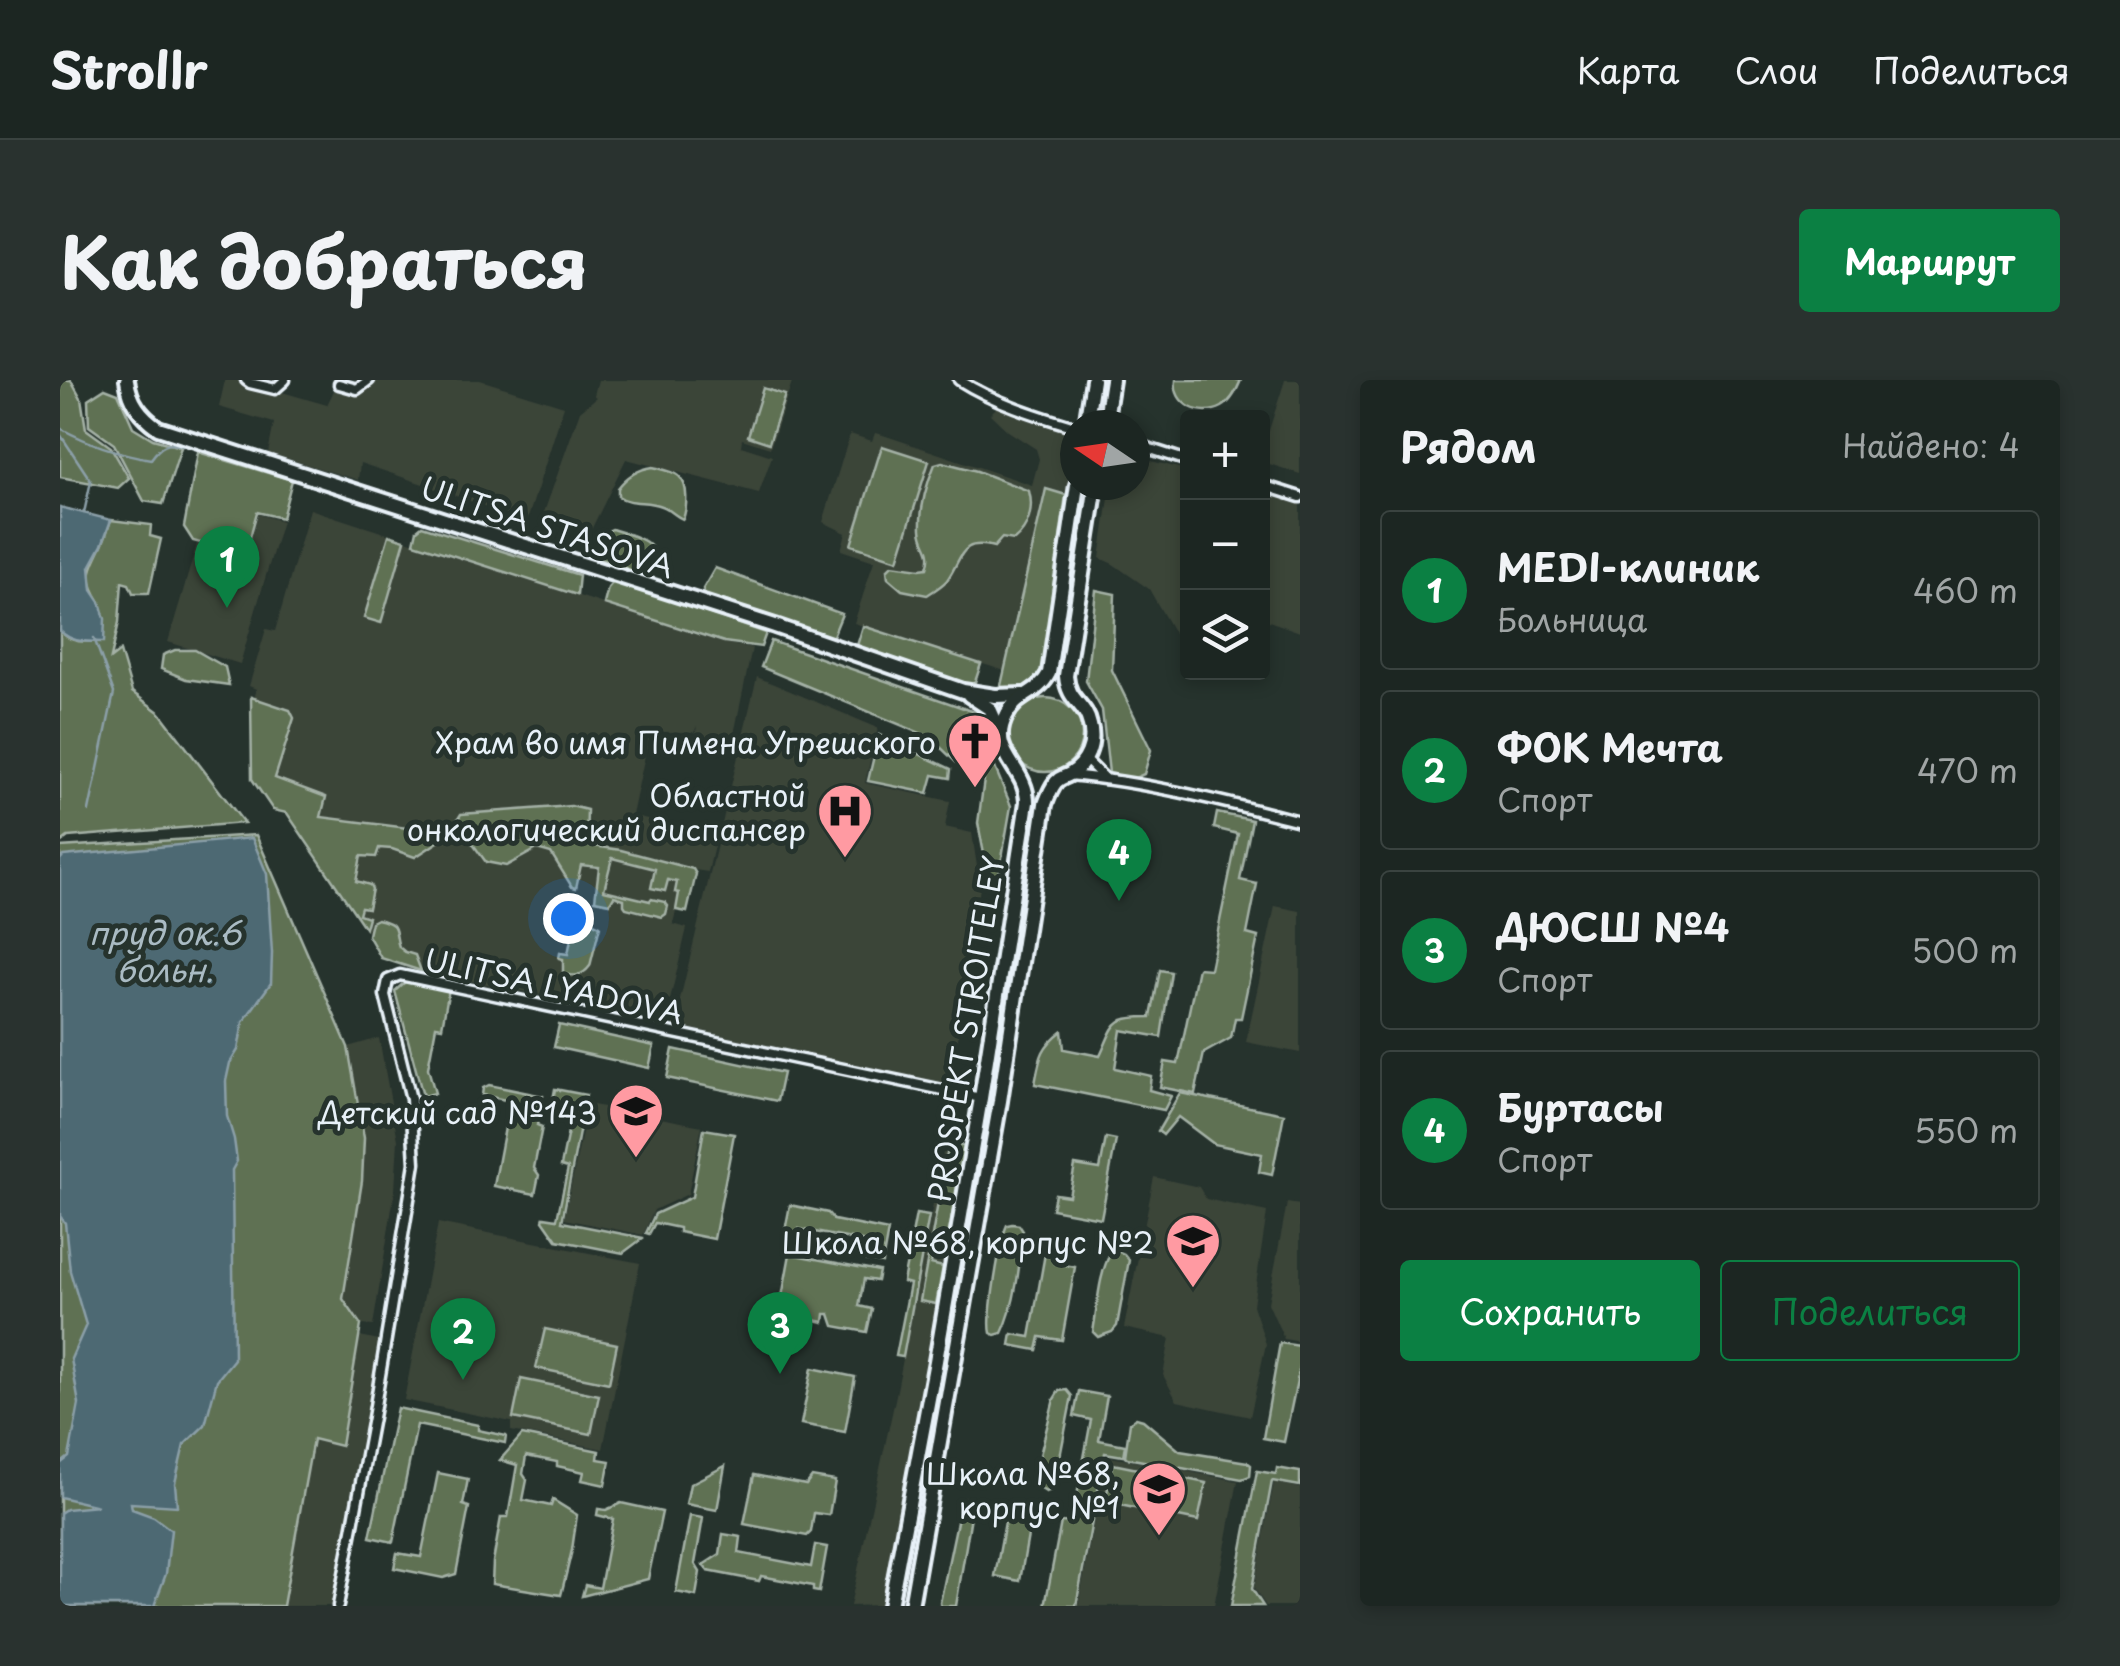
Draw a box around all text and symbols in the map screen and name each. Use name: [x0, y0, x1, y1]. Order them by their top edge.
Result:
text: Strollr: [50, 33, 208, 105]
text: Карта: [1577, 43, 1679, 96]
text: Слои: [1734, 43, 1818, 96]
text: Поделиться: [1873, 43, 2070, 96]
text: Как добраться: [60, 207, 588, 313]
button: Маршрут: [1799, 209, 2060, 312]
north arrow: [1060, 410, 1150, 500]
map controls: [1180, 410, 1270, 680]
button: +: [1180, 410, 1270, 500]
text: Рядом: [1400, 414, 1537, 477]
text: Найдено: 4: [1842, 421, 2020, 469]
street label: ULITSA STASOVA: [415, 464, 681, 588]
button: −: [1180, 500, 1270, 590]
pin: 1: [194, 526, 260, 608]
text: MEDI-клиник: [1497, 538, 1759, 595]
text: 1: [1427, 566, 1442, 614]
text: 460 m: [1913, 566, 2018, 614]
button: layers: [1180, 590, 1270, 680]
text: Больница: [1497, 595, 1647, 643]
church icon: Храм во имя Пимена Угрешского: [945, 711, 1005, 790]
text: ФОК Мечта: [1497, 718, 1723, 775]
place label: Храм во имя Пимена Угрешского: [435, 719, 936, 764]
text: 2: [1423, 746, 1446, 794]
text: 470 m: [1917, 746, 2018, 794]
place label: Областной онкологический диспансер: [407, 772, 806, 851]
text: Спорт: [1497, 775, 1592, 823]
hospital icon: Областной онкологический диспансер: [815, 781, 875, 860]
pin: 4: [1086, 818, 1152, 901]
street label: PROSPEKT STROITELEY: [915, 852, 1015, 1206]
your location: [543, 893, 594, 944]
text: ДЮСШ №4: [1497, 898, 1729, 955]
water label: пруд ок.6 больн.: [89, 908, 244, 993]
text: 3: [1424, 926, 1445, 974]
text: 500 m: [1912, 926, 2018, 974]
street label: ULITSA LYADOVA: [421, 936, 687, 1034]
text: Спорт: [1497, 955, 1592, 1003]
text: Буртасы: [1497, 1078, 1663, 1135]
school or university icon: Детский сад №143: [606, 1081, 666, 1160]
place label: Детский сад №143: [317, 1089, 597, 1134]
text: 4: [1424, 1106, 1445, 1154]
text: 550 m: [1914, 1106, 2018, 1154]
text: Спорт: [1497, 1135, 1592, 1183]
school or university icon: Школа №68, корпус №2: [1163, 1211, 1223, 1290]
place label: Школа №68, корпус №2: [782, 1219, 1154, 1264]
button: Сохранить: [1400, 1260, 1700, 1361]
button: Поделиться: [1720, 1260, 2020, 1361]
pin: 3: [748, 1292, 812, 1374]
pin: 2: [430, 1298, 496, 1380]
place label: Школа №68, корпус №1: [926, 1450, 1120, 1529]
school or university icon: Школа №68, корпус №1: [1129, 1459, 1189, 1538]

